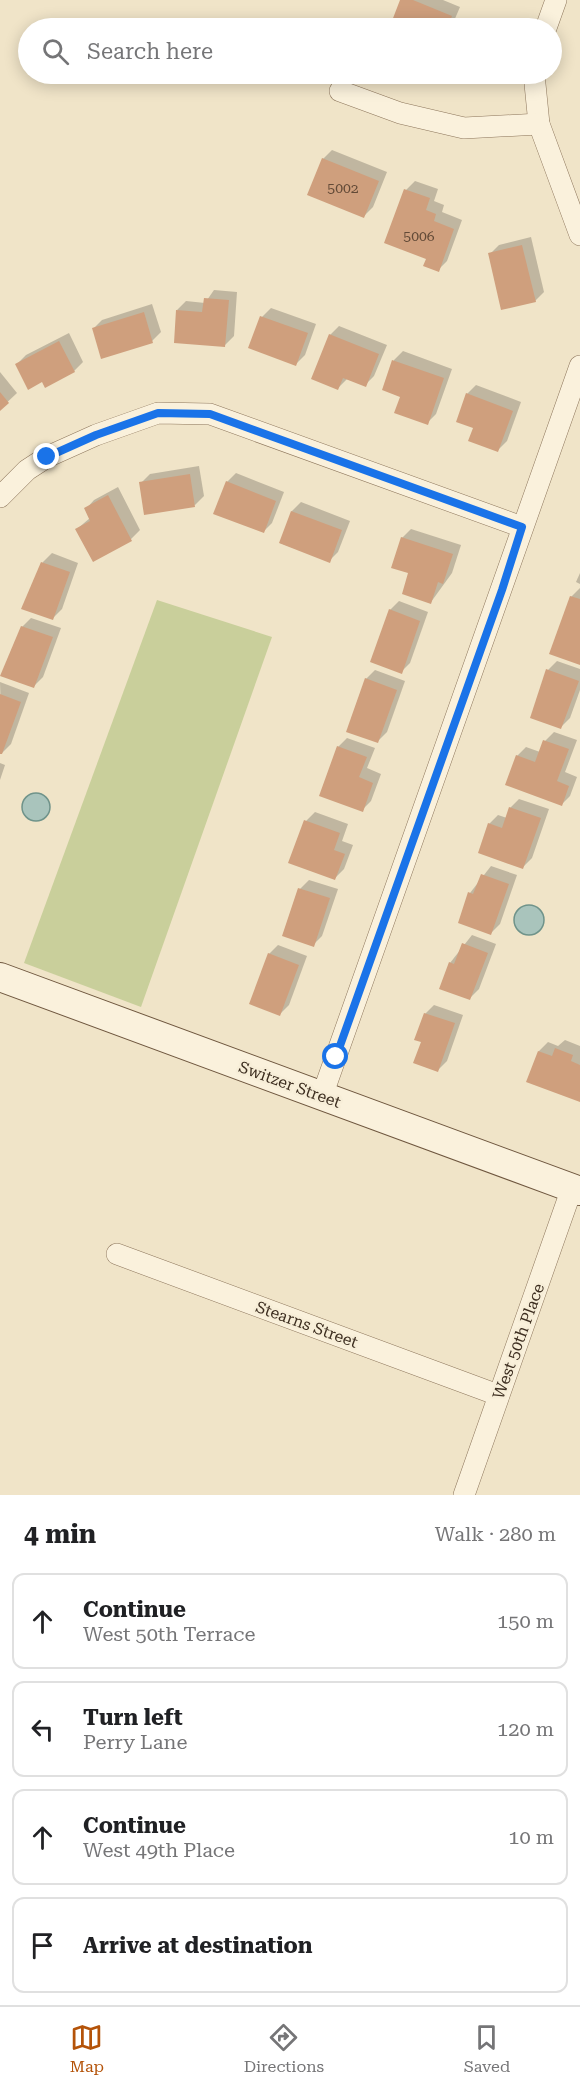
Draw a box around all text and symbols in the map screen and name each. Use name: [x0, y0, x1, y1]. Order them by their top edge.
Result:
search box: [18, 18, 562, 84]
icon: search: [39, 35, 72, 68]
text: Search here: [87, 39, 213, 64]
house number: 5002: [327, 180, 359, 196]
house number: 5006: [403, 228, 435, 244]
route end: [33, 443, 59, 469]
route start: [322, 1043, 348, 1069]
street label: Switzer Street: [236, 1057, 343, 1112]
street label: West 50th Place: [489, 1281, 548, 1402]
street label: Stearns Street: [253, 1297, 361, 1352]
text: 4 min: [24, 1519, 96, 1549]
text: Walk · 280 m: [435, 1522, 556, 1546]
text: Continue: [83, 1597, 186, 1622]
icon: ahead: [26, 1605, 59, 1638]
text: 150 m: [497, 1609, 554, 1633]
text: West 50th Terrace: [83, 1622, 255, 1646]
text: Turn left: [83, 1705, 183, 1730]
icon: left: [26, 1713, 59, 1746]
text: 120 m: [497, 1717, 554, 1741]
text: Perry Lane: [83, 1730, 187, 1754]
text: Continue: [83, 1813, 186, 1838]
icon: ahead: [26, 1821, 59, 1854]
text: 10 m: [508, 1825, 554, 1849]
text: West 49th Place: [83, 1838, 235, 1862]
icon: arrive: [26, 1929, 59, 1962]
text: Arrive at destination: [83, 1933, 312, 1958]
tab: Map: [70, 2021, 104, 2076]
tab: Directions: [244, 2021, 324, 2076]
tab: Saved: [464, 2021, 510, 2076]

